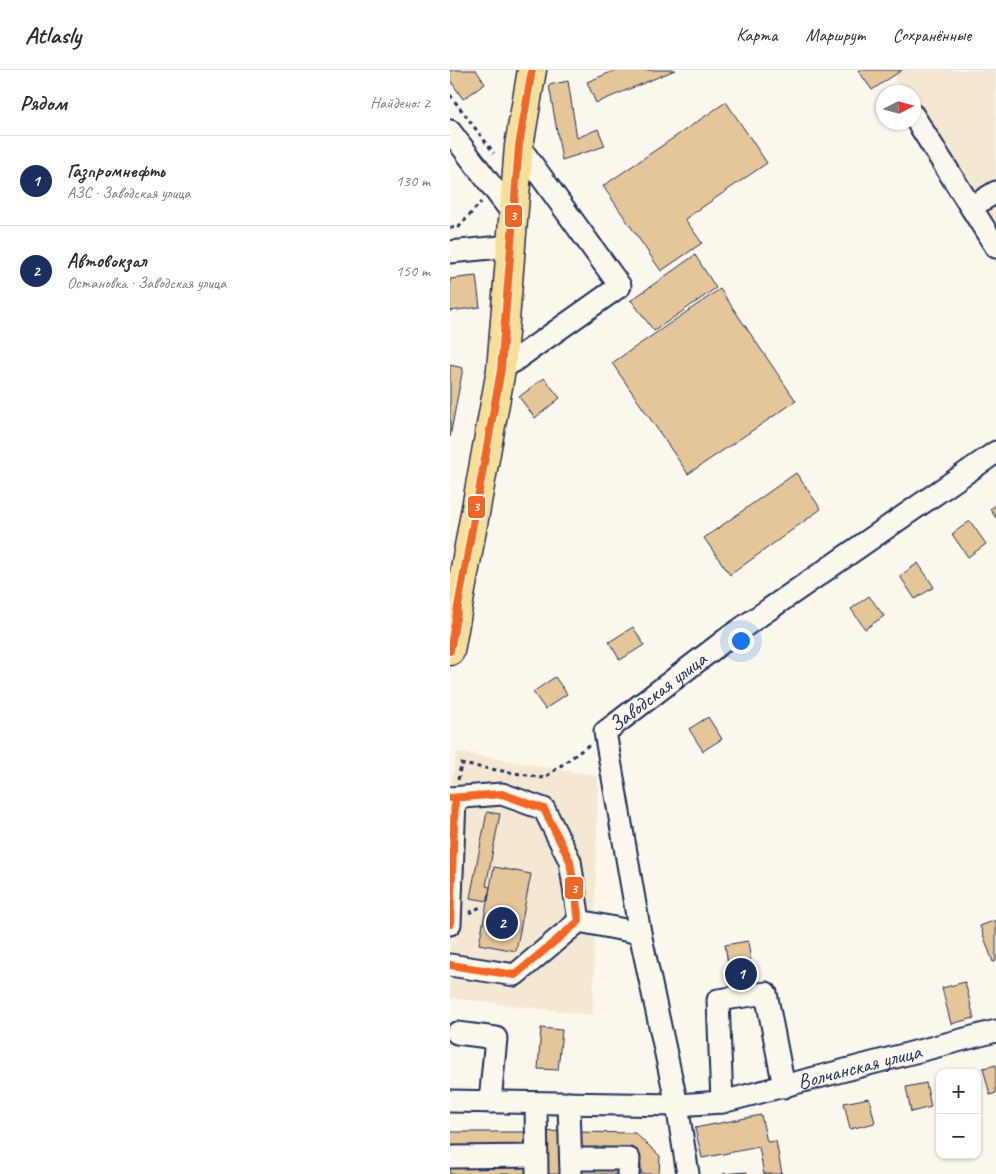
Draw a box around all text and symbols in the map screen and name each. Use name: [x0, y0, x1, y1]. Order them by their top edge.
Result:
text: Atlasly: [25, 20, 81, 50]
text: Карта: [736, 24, 777, 46]
text: Маршрут: [805, 24, 865, 46]
text: Сохранённые: [893, 24, 971, 46]
north arrow: [876, 85, 921, 130]
text: Рядом: [20, 90, 67, 116]
text: Найдено: 2: [370, 93, 430, 113]
text: Газпромнефть: [67, 159, 165, 183]
text: 1: [32, 171, 40, 191]
text: 130 m: [396, 171, 430, 191]
text: АЗС · Заводская улица: [67, 183, 191, 203]
line badge: 3: [504, 204, 523, 228]
text: 3: [510, 207, 518, 224]
text: Автовокзал: [67, 249, 147, 273]
text: 2: [32, 261, 40, 281]
text: 150 m: [396, 261, 430, 281]
text: Остановка · Заводская улица: [67, 273, 226, 293]
line badge: 3: [467, 495, 486, 519]
text: 3: [473, 498, 481, 515]
your location: [728, 628, 754, 654]
street label: Заводская улица: [603, 645, 713, 738]
line badge: 3: [564, 876, 584, 900]
text: 3: [571, 880, 579, 897]
pin: 2: [486, 904, 518, 942]
pin: 1: [725, 955, 757, 993]
street label: Волчанская улица: [795, 1038, 926, 1095]
map controls: [936, 1069, 981, 1159]
button: +: [936, 1069, 981, 1114]
button: −: [936, 1114, 981, 1159]

